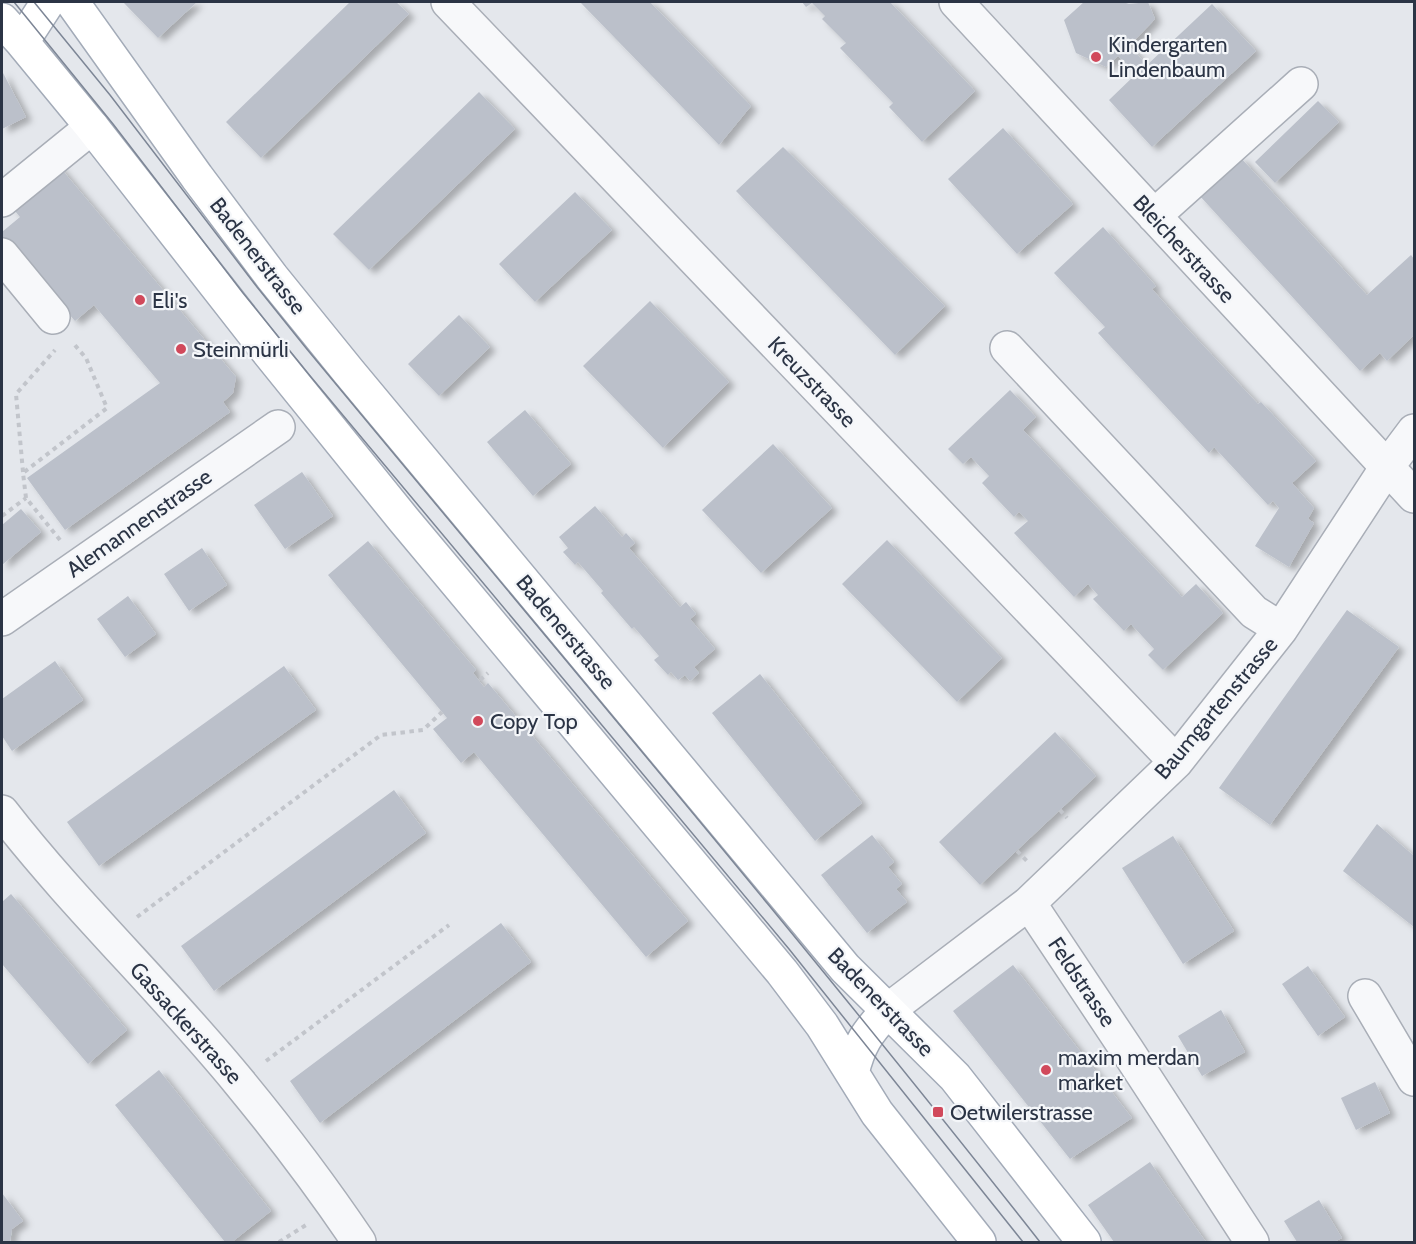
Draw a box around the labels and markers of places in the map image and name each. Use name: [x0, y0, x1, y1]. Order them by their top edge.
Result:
place label: Kindergarten Lindenbaum: [1108, 31, 1228, 83]
marker: Kindergarten Lindenbaum: [1089, 50, 1103, 64]
place label: Eli's: [152, 287, 187, 314]
marker: Eli's: [133, 293, 147, 307]
place label: Steinmürli: [193, 336, 289, 363]
marker: Steinmürli: [174, 342, 188, 356]
place label: Copy Top: [490, 708, 578, 735]
marker: Copy Top: [471, 714, 485, 728]
place label: maxim merdan market: [1058, 1044, 1199, 1096]
marker: maxim merdan market: [1039, 1063, 1053, 1077]
place label: Oetwilerstrasse: [950, 1099, 1093, 1126]
marker: Oetwilerstrasse: [931, 1105, 945, 1119]

